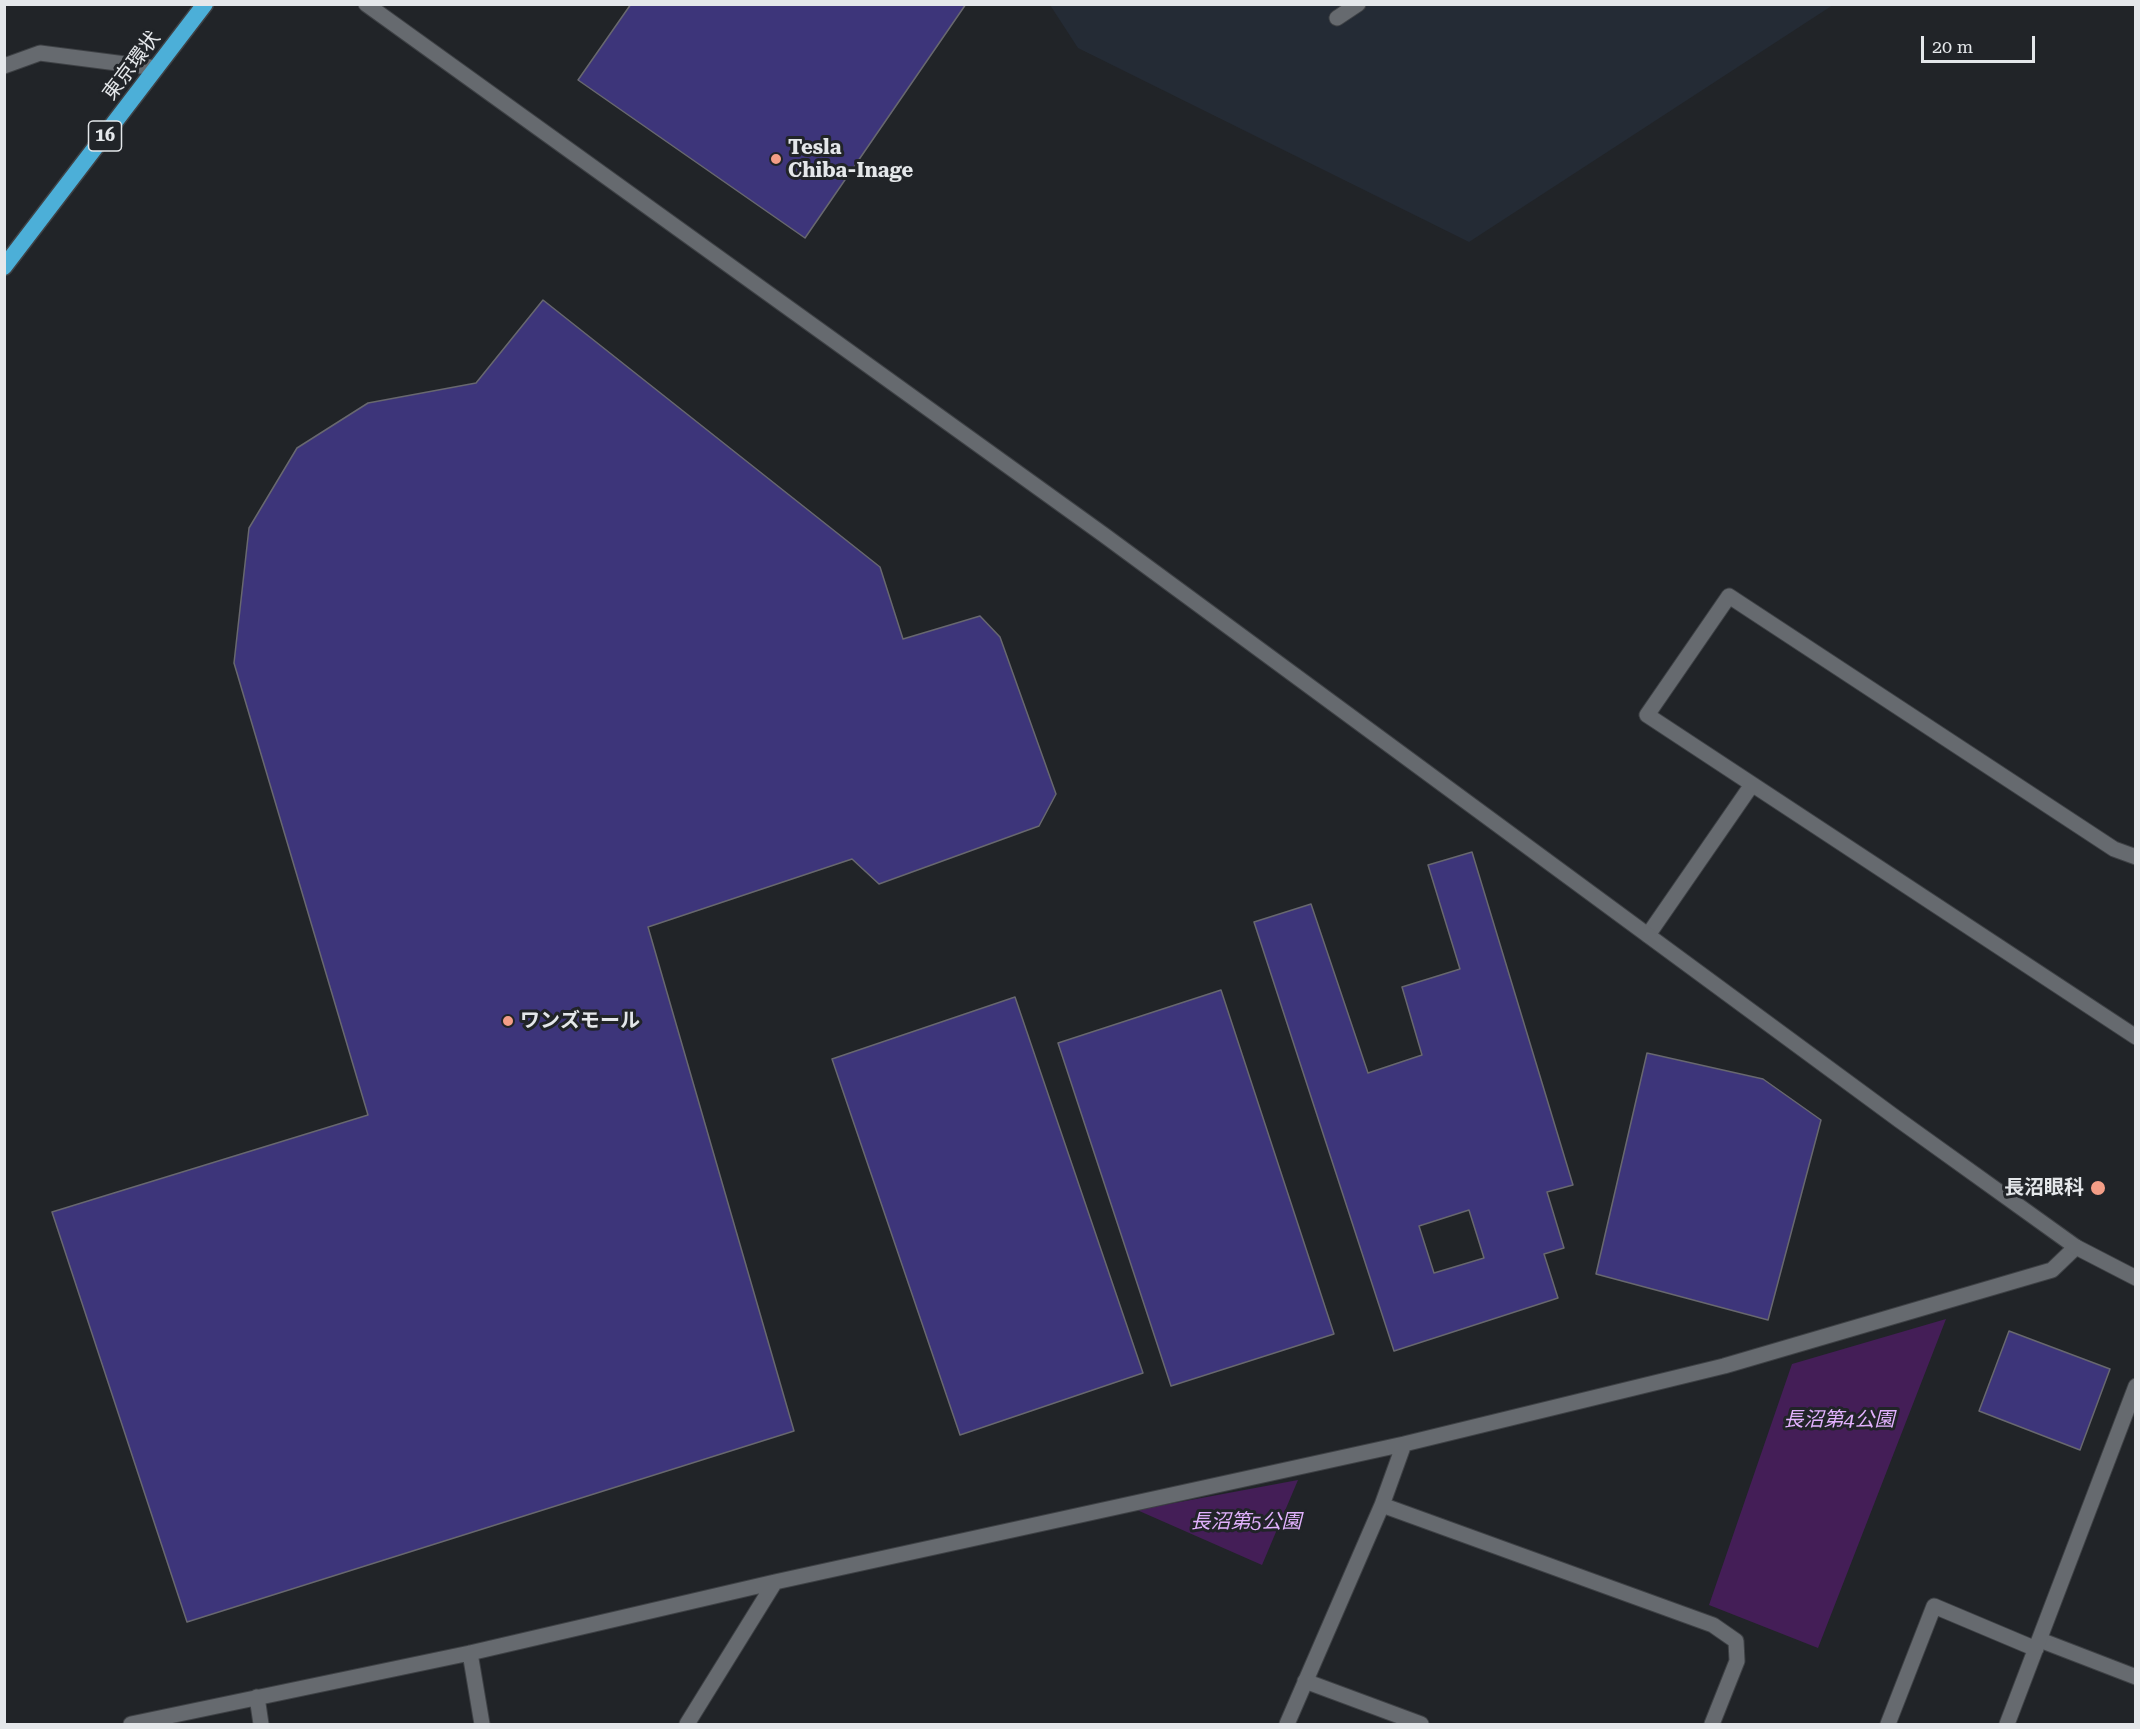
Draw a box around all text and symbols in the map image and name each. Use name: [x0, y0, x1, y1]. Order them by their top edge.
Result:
scale bar: [1924, 24, 2038, 62]
street label: 東京環状: [98, 27, 166, 105]
text: 20 m: [1932, 36, 1973, 57]
road number: 16: [88, 121, 122, 151]
place label: Tesla Chiba-Inage: [788, 136, 913, 183]
marker: Tesla Chiba-Inage: [769, 152, 783, 166]
place label: ワンズモール: [520, 1009, 640, 1033]
marker: ワンズモール: [501, 1014, 515, 1028]
place label: 長沼眼科: [2004, 1176, 2084, 1200]
marker: 長沼眼科: [2089, 1179, 2107, 1197]
park label: 長沼第4公園: [1783, 1408, 1895, 1432]
park label: 長沼第5公園: [1190, 1510, 1302, 1534]

